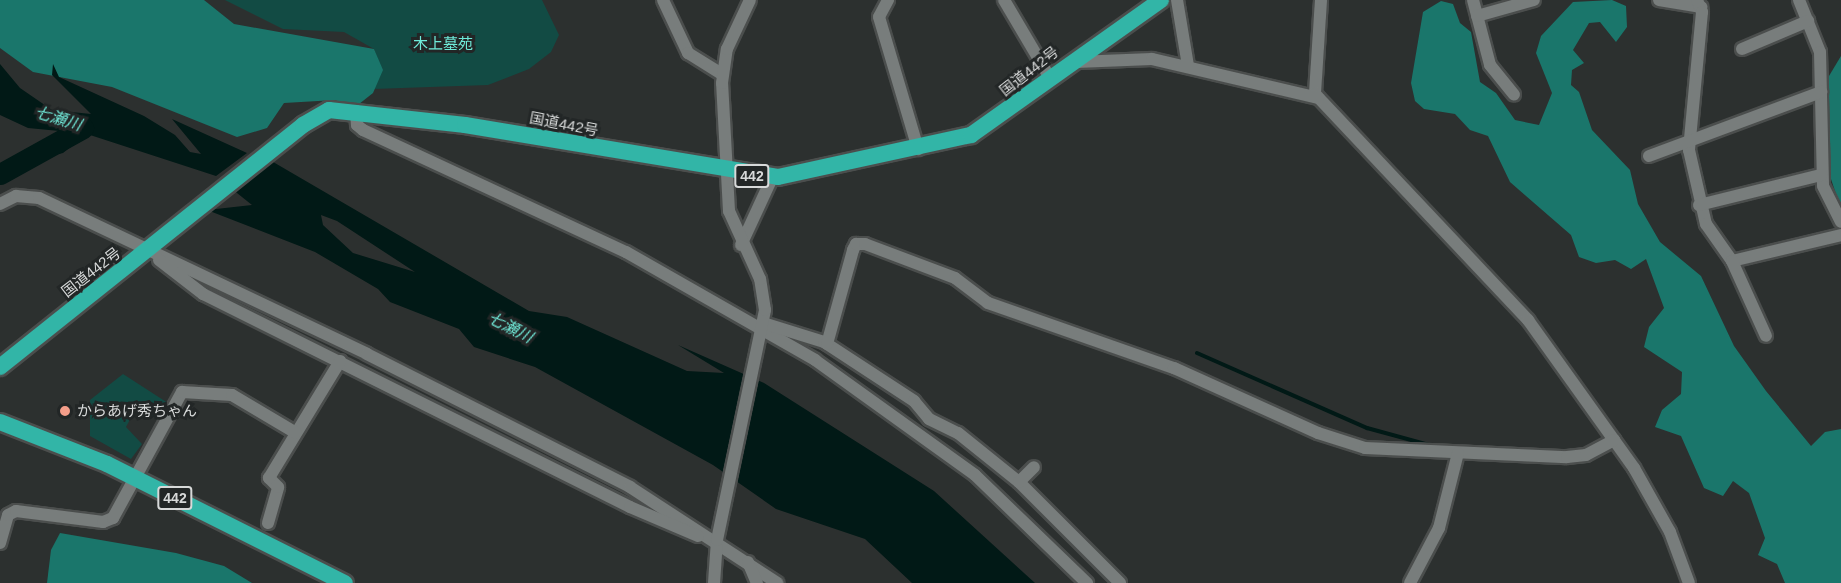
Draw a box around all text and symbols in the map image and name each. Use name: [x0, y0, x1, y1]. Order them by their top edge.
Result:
park label: 木上墓苑: [413, 35, 473, 53]
street label: 国道442号: [996, 42, 1062, 100]
water label: 七瀬川: [32, 103, 84, 135]
street label: 国道442号: [528, 108, 600, 140]
road number: 442: [734, 165, 770, 187]
street label: 国道442号: [58, 243, 124, 301]
water label: 七瀬川: [484, 309, 536, 347]
place label: からあげ秀ちゃん: [77, 402, 197, 420]
marker: からあげ秀ちゃん: [58, 404, 72, 418]
road number: 442: [157, 487, 193, 509]

